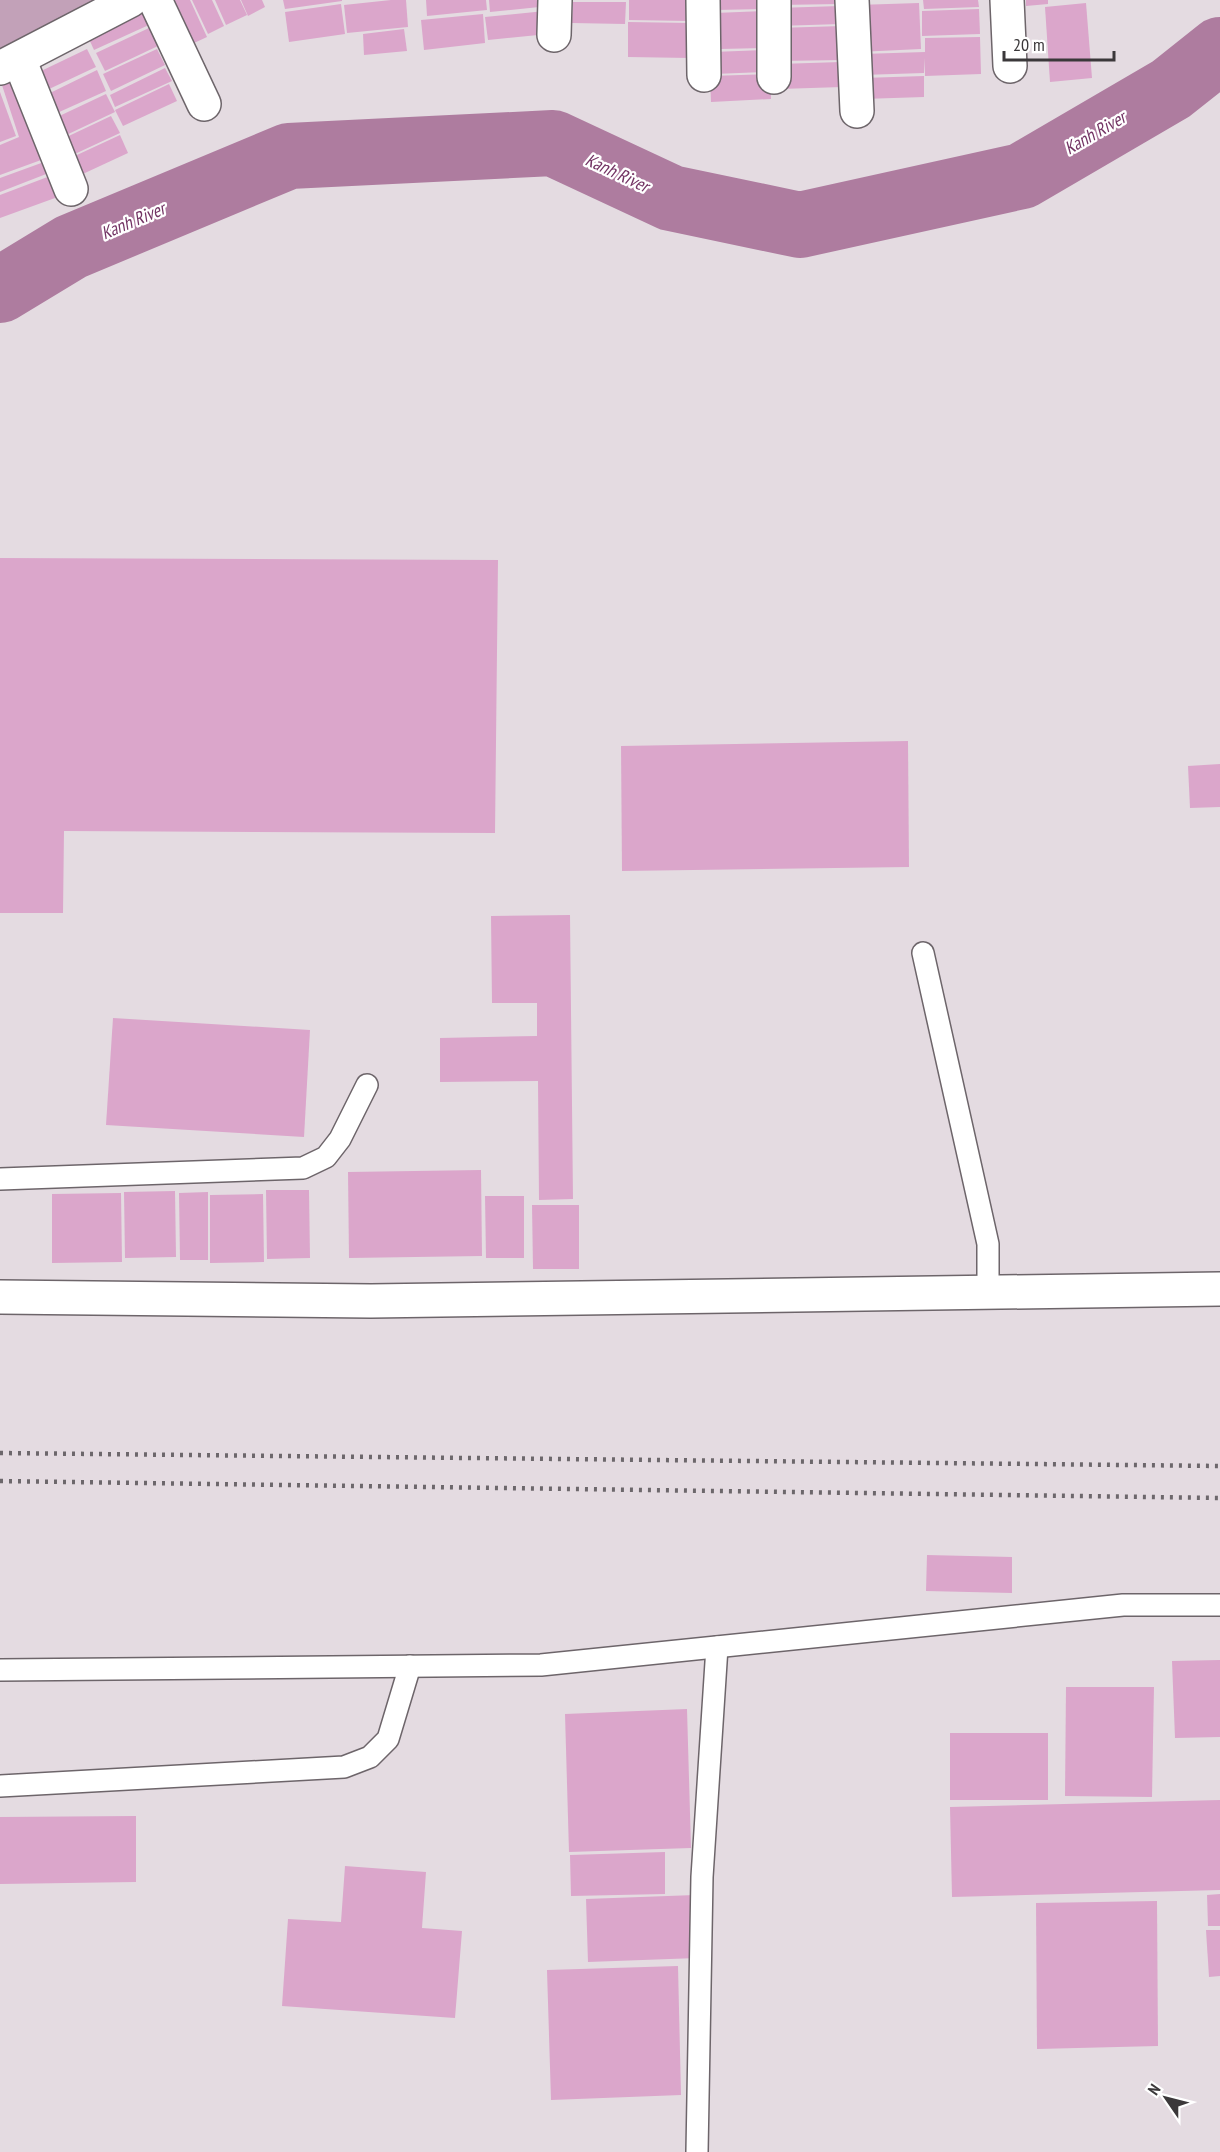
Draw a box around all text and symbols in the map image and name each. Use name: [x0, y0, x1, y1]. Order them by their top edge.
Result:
scale bar: [1004, 24, 1114, 62]
text: 20 m: [1013, 33, 1045, 56]
water label: Kanh River: [1060, 104, 1132, 159]
water label: Kanh River: [582, 148, 655, 198]
water label: Kanh River: [97, 196, 171, 244]
north arrow: [1136, 2068, 1196, 2128]
text: N: [1143, 2080, 1164, 2099]

